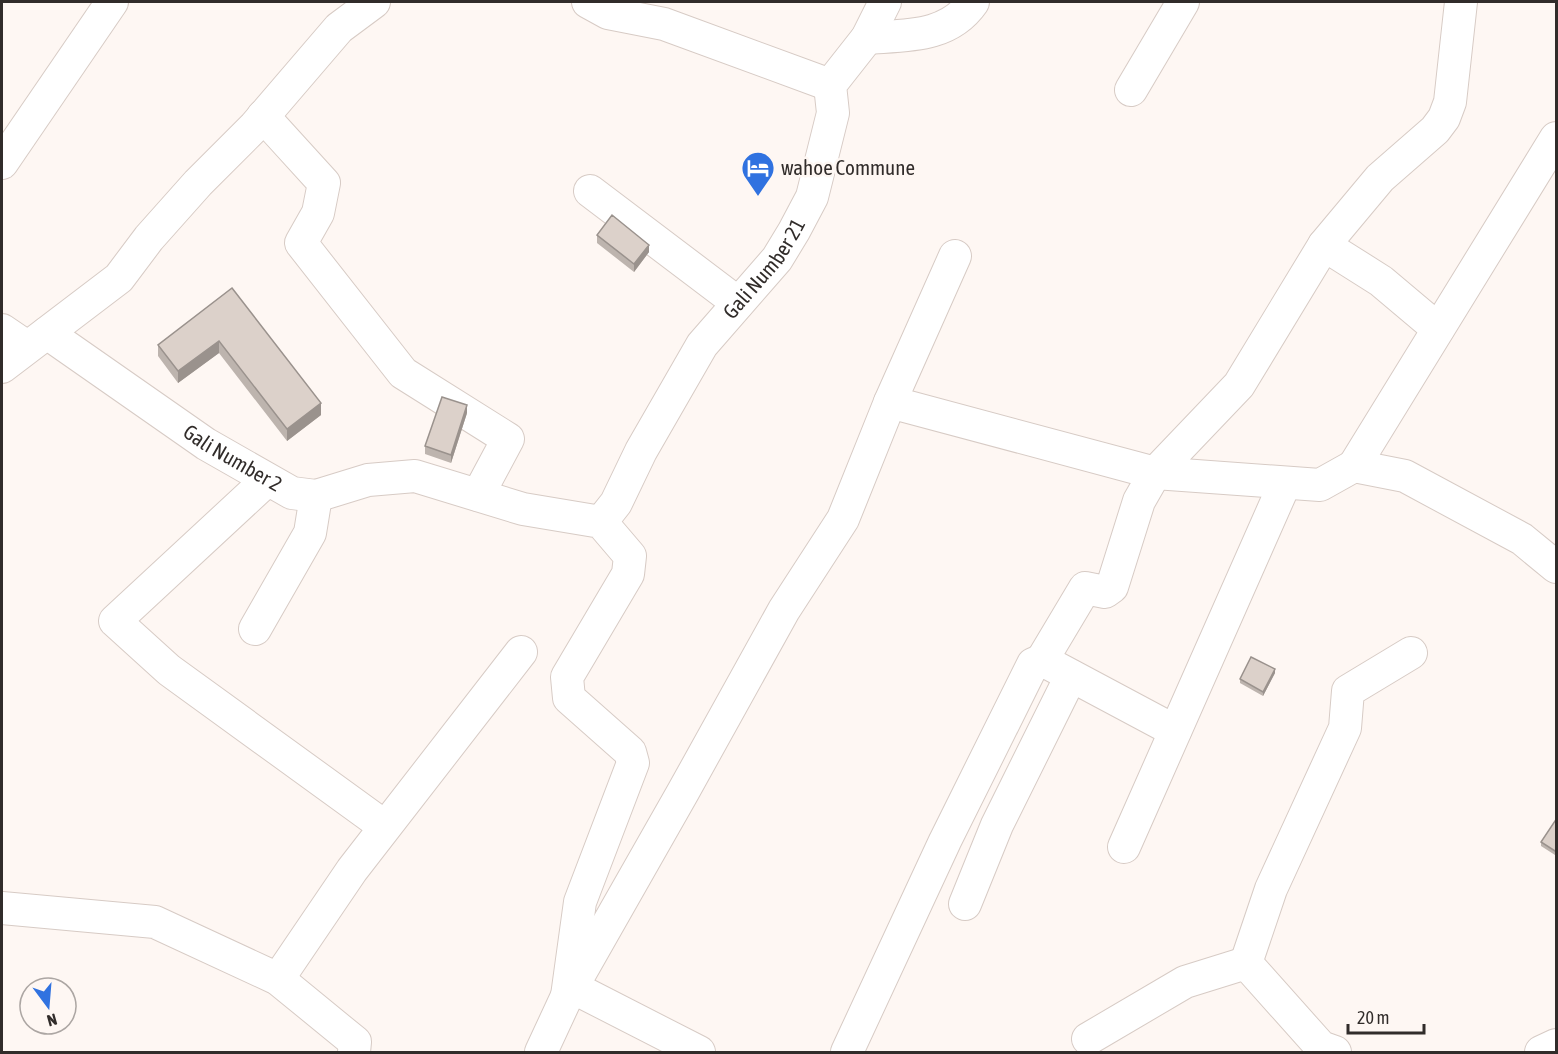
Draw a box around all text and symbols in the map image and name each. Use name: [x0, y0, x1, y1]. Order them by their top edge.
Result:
hotel icon: wahoe Commune: [740, 150, 776, 197]
place label: wahoe Commune: [781, 155, 915, 179]
street label: Gali Number 21: [718, 214, 809, 323]
street label: Gali Number 2: [179, 419, 287, 496]
north arrow: [18, 976, 78, 1036]
scale bar: [1348, 997, 1424, 1035]
text: 20 m: [1357, 1007, 1389, 1028]
text: N: [45, 1010, 59, 1030]

